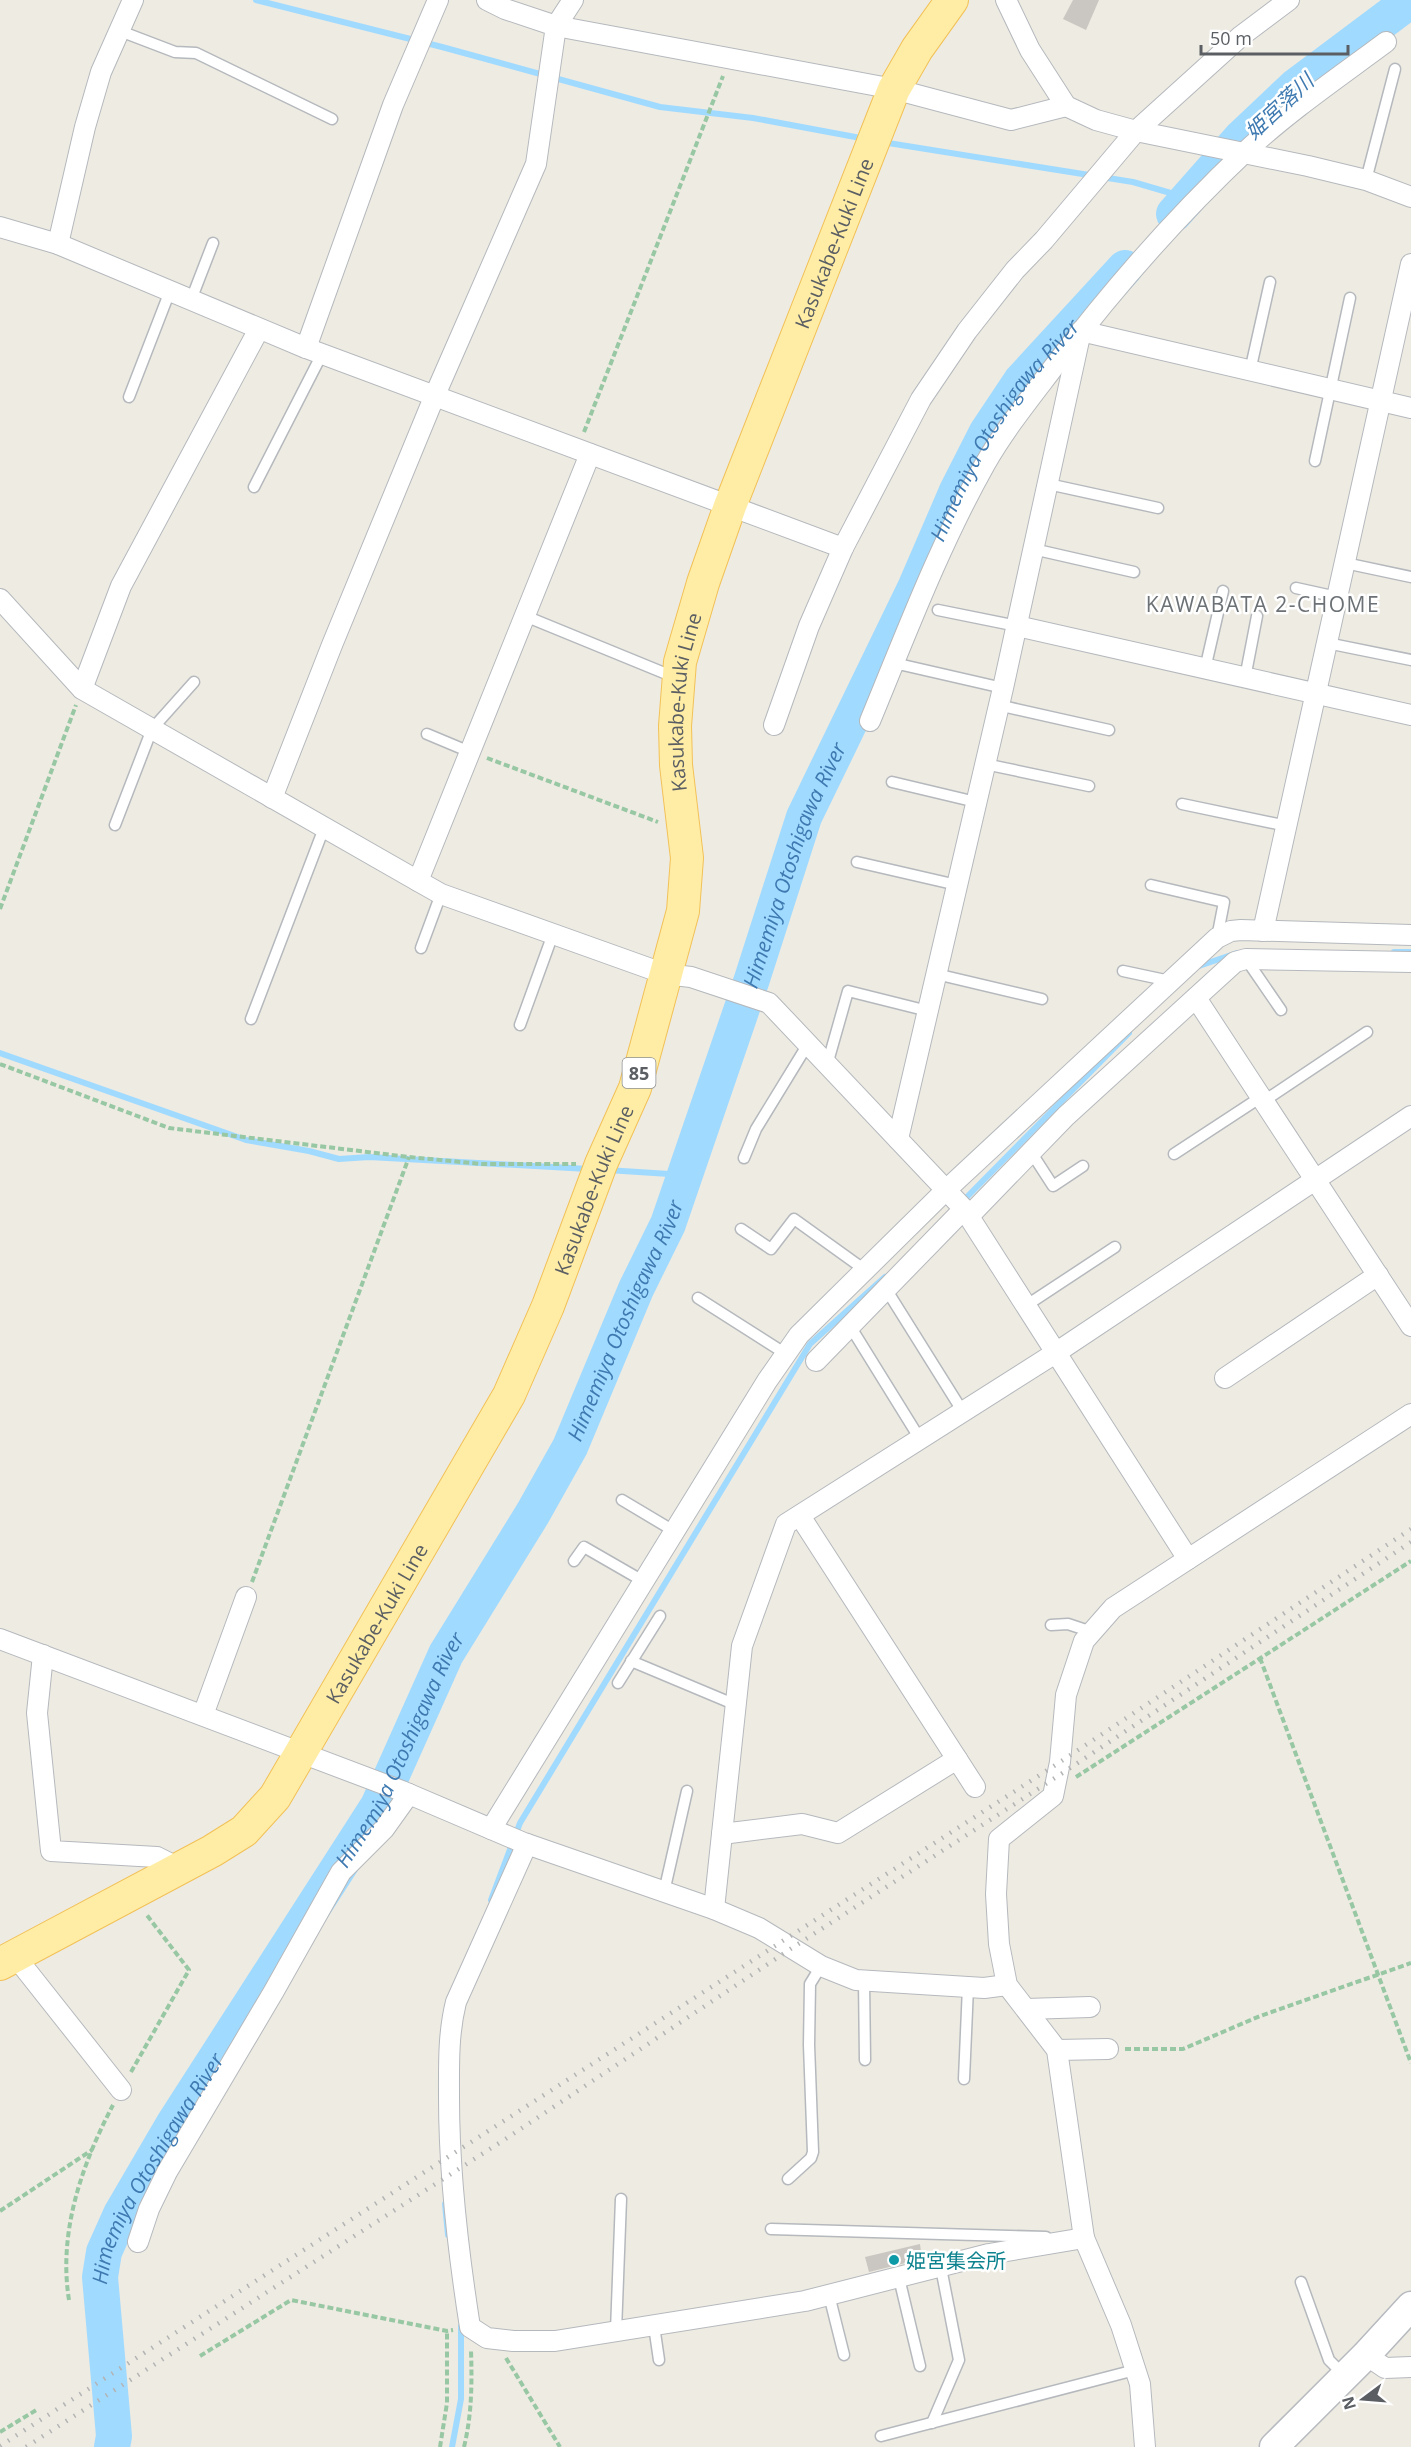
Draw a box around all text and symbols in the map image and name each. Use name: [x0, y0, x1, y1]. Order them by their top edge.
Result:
scale bar: [1201, 18, 1348, 56]
text: 50 m: [1210, 26, 1252, 50]
water label: 姫宮落川: [1239, 66, 1321, 145]
street label: Kasukabe-Kuki Line: [788, 154, 879, 332]
water label: Himemiya Otoshigawa River: [923, 312, 1086, 545]
district label: KAWABATA 2-CHOME: [1146, 590, 1380, 618]
street label: Kasukabe-Kuki Line: [661, 609, 707, 793]
water label: Himemiya Otoshigawa River: [736, 737, 852, 992]
road number: 85: [622, 1058, 656, 1088]
street label: Kasukabe-Kuki Line: [547, 1100, 639, 1279]
water label: Himemiya Otoshigawa River: [560, 1196, 689, 1445]
street label: Kasukabe-Kuki Line: [319, 1538, 433, 1708]
water label: Himemiya Otoshigawa River: [328, 1626, 471, 1873]
water label: Himemiya Otoshigawa River: [85, 2047, 230, 2286]
place label: 姫宮集会所: [906, 2247, 1006, 2274]
marker: 姫宮集会所: [887, 2253, 901, 2267]
north arrow: [1333, 2369, 1393, 2429]
text: N: [1336, 2394, 1361, 2412]

